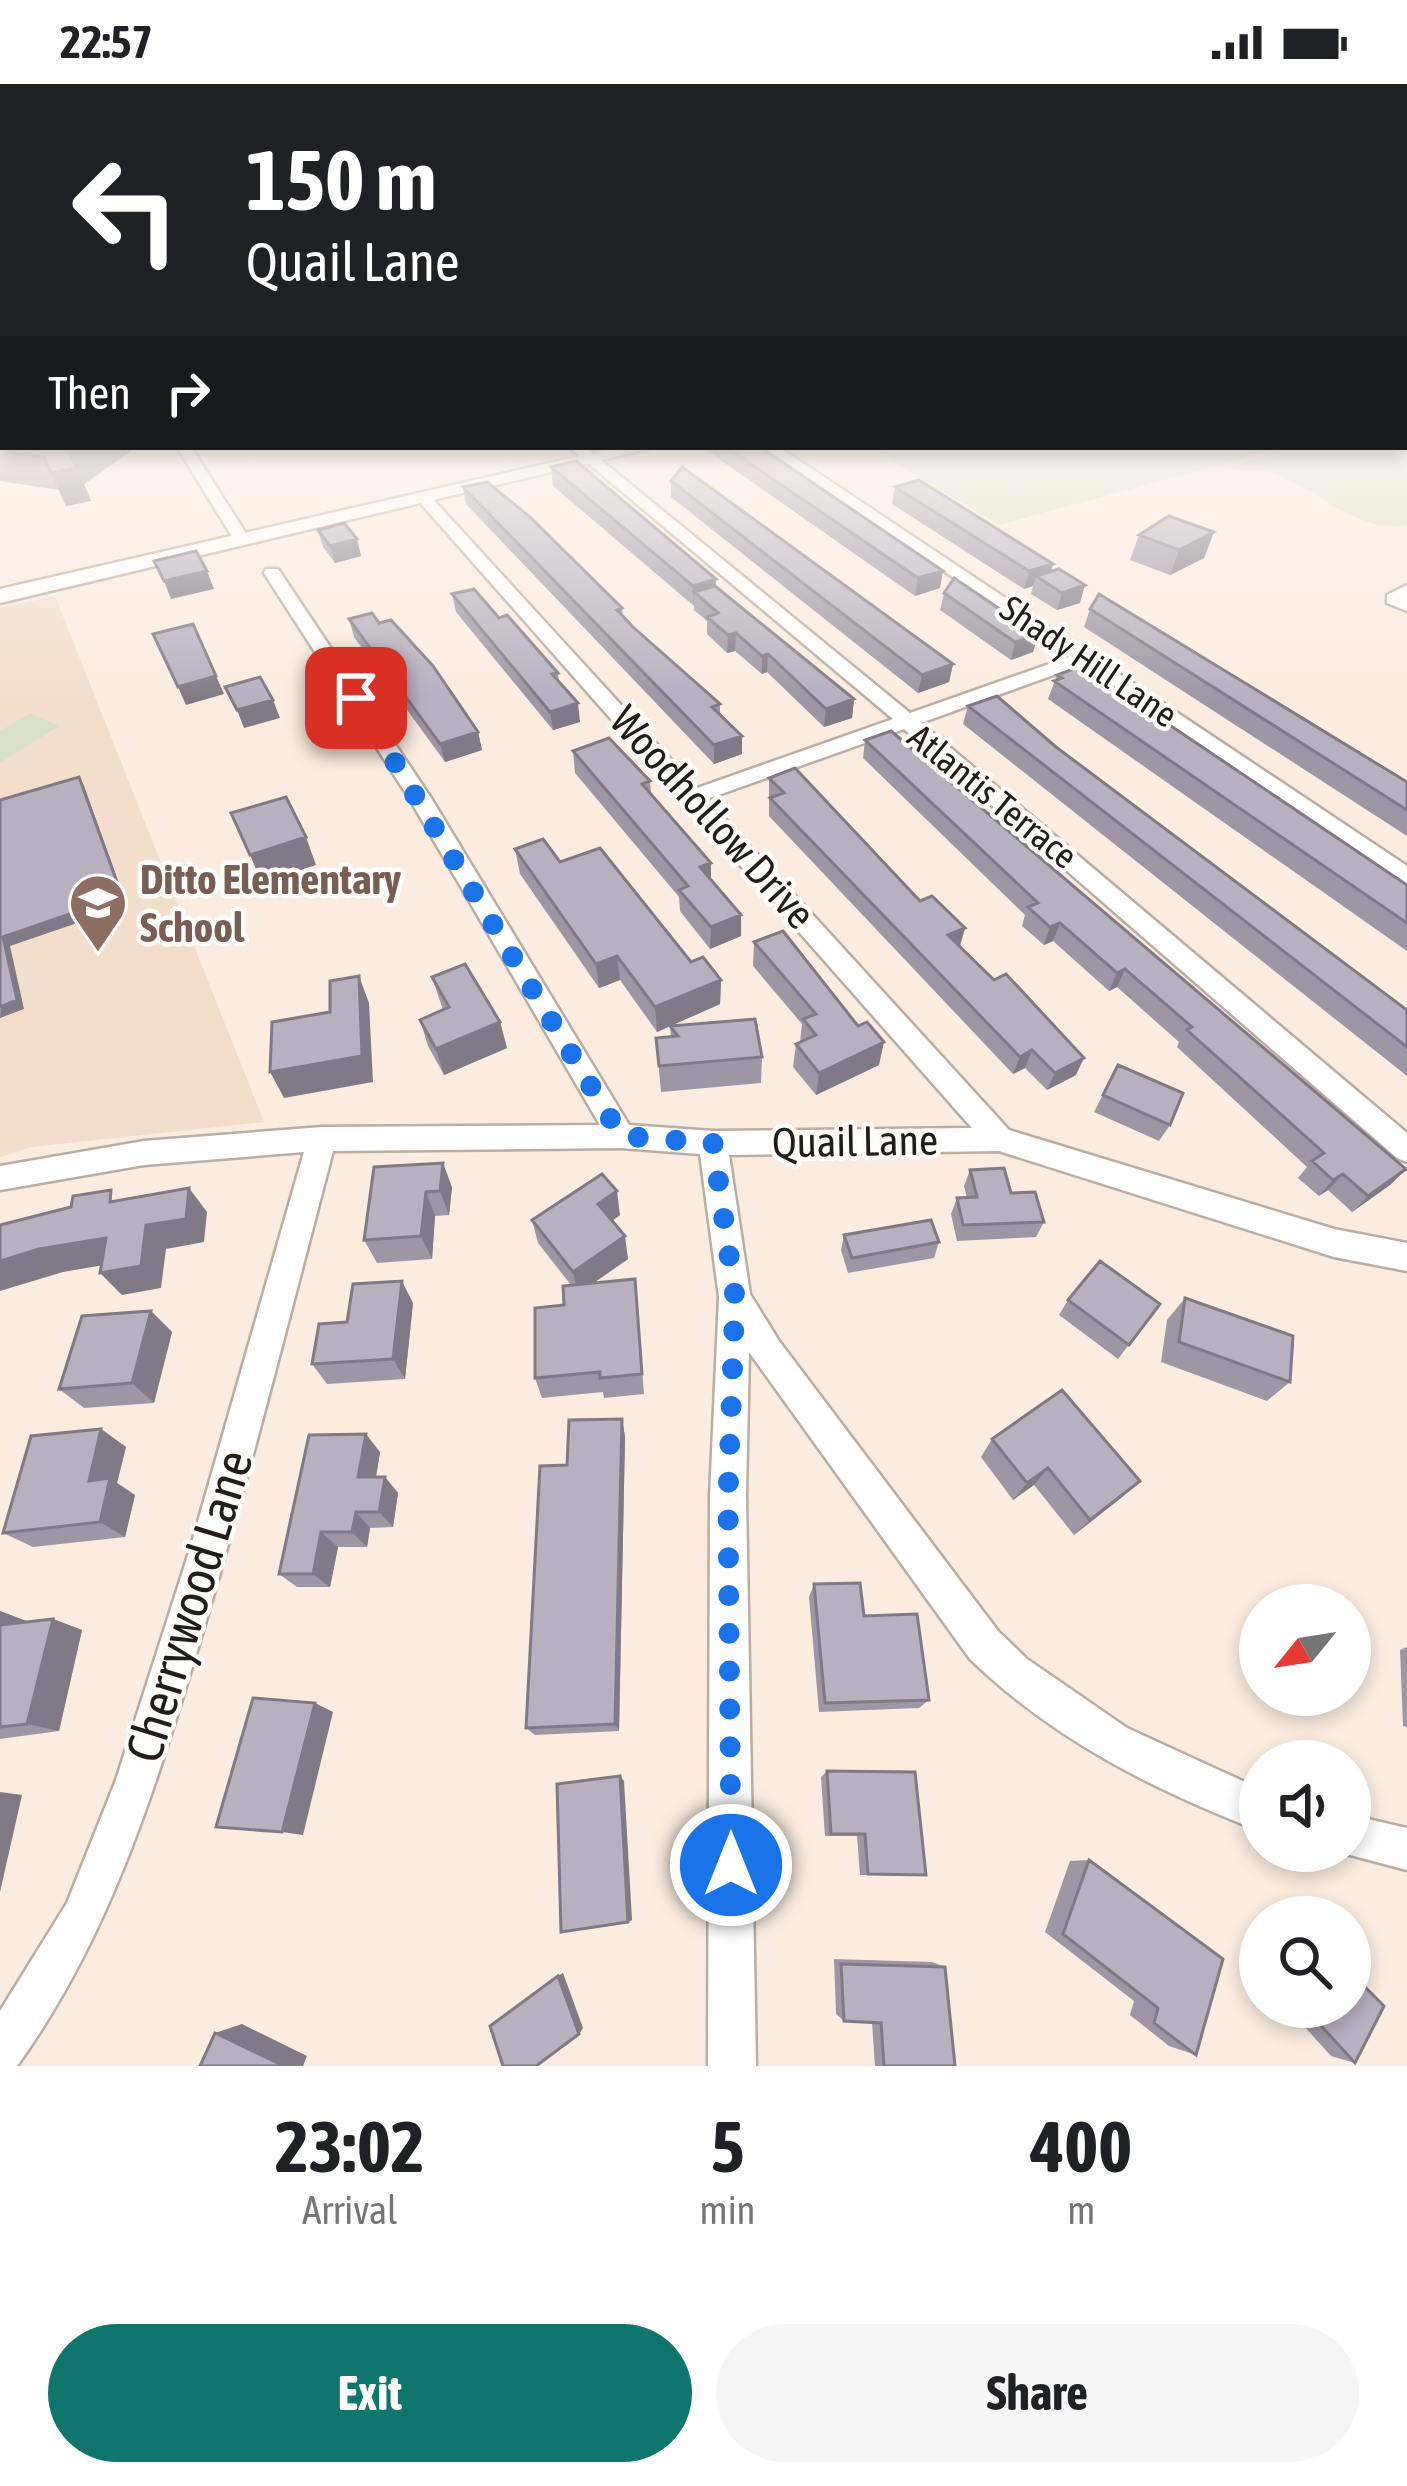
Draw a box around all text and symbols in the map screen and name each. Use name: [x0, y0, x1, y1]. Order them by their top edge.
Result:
text: 22:57: [60, 16, 153, 68]
icon: left: [48, 132, 204, 288]
text: 150 m: [246, 132, 436, 228]
text: Quail Lane: [246, 231, 460, 292]
icon: right: [155, 360, 221, 426]
text: Then: [48, 367, 131, 419]
street label: Shady Hill Lane: [993, 587, 1185, 735]
pin: [305, 647, 407, 749]
icon: arrive: [323, 665, 389, 731]
street label: Woodhollow Drive: [601, 696, 825, 938]
street label: Atlantis Terrace: [900, 715, 1086, 877]
place label: Ditto Elementary School: [140, 855, 402, 951]
school or university icon: Ditto Elementary School: [67, 872, 129, 954]
street label: Quail Lane: [772, 1116, 938, 1166]
street label: Cherrywood Lane: [113, 1443, 264, 1769]
north arrow: [1239, 1584, 1371, 1716]
map controls: [1239, 1584, 1371, 2028]
button: sound: [1239, 1740, 1371, 1872]
position arrow: [668, 1802, 794, 1928]
button: search: [1239, 1896, 1371, 2028]
text: 23:02: [275, 2105, 425, 2187]
text: 5: [711, 2105, 744, 2187]
text: 400: [1031, 2105, 1132, 2187]
text: Arrival: [302, 2188, 397, 2232]
text: min: [700, 2188, 756, 2232]
text: m: [1067, 2188, 1095, 2232]
button: Exit: [48, 2324, 692, 2462]
button: Share: [716, 2324, 1359, 2462]

